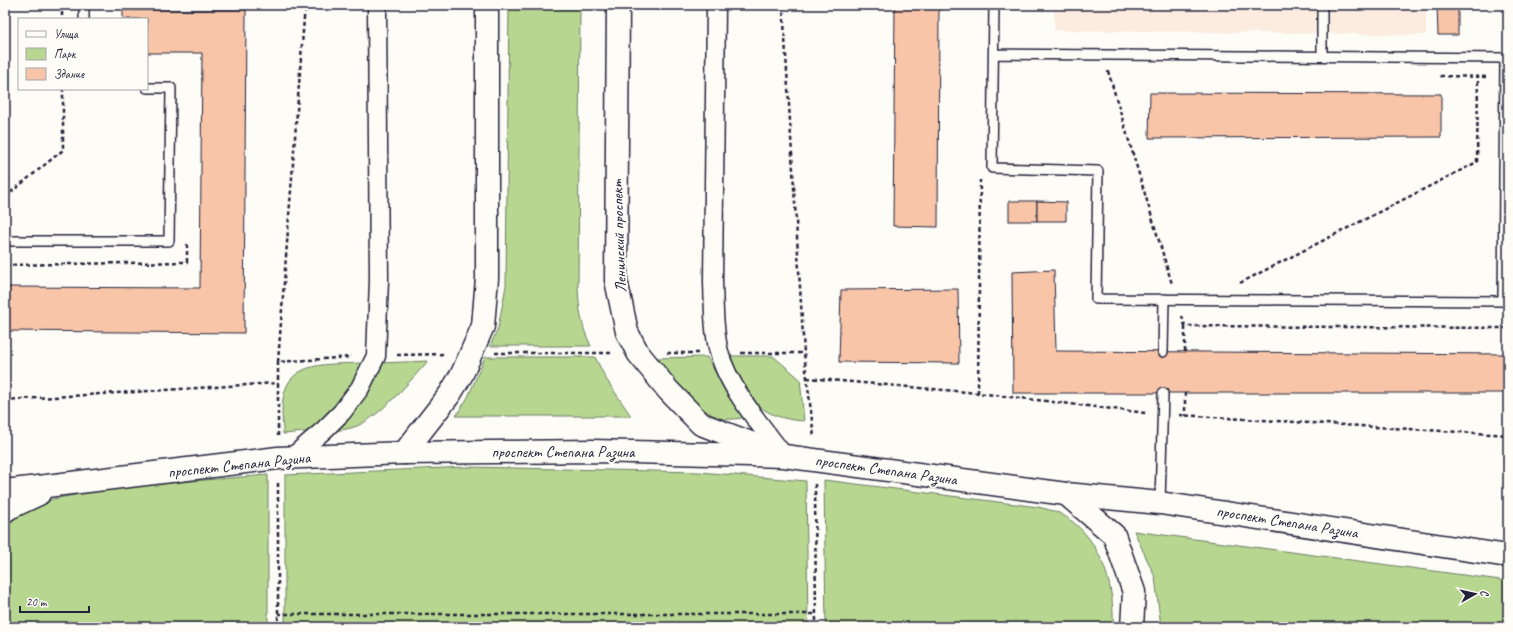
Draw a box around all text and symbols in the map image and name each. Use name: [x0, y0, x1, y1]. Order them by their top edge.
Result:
legend: [18, 18, 148, 90]
text: Улица: [54, 26, 79, 42]
text: Парк: [54, 46, 77, 62]
text: Здание: [54, 66, 85, 82]
street label: Ленинский проспект: [607, 178, 631, 293]
street label: проспект Степана Разина: [492, 442, 636, 462]
street label: проспект Степана Разина: [167, 447, 313, 482]
street label: проспект Степана Разина: [814, 450, 960, 490]
street label: проспект Степана Разина: [1215, 501, 1361, 543]
north arrow: [1455, 574, 1495, 614]
scale bar: [20, 588, 89, 614]
text: С: [1478, 589, 1492, 598]
text: 20 m: [26, 594, 48, 610]

